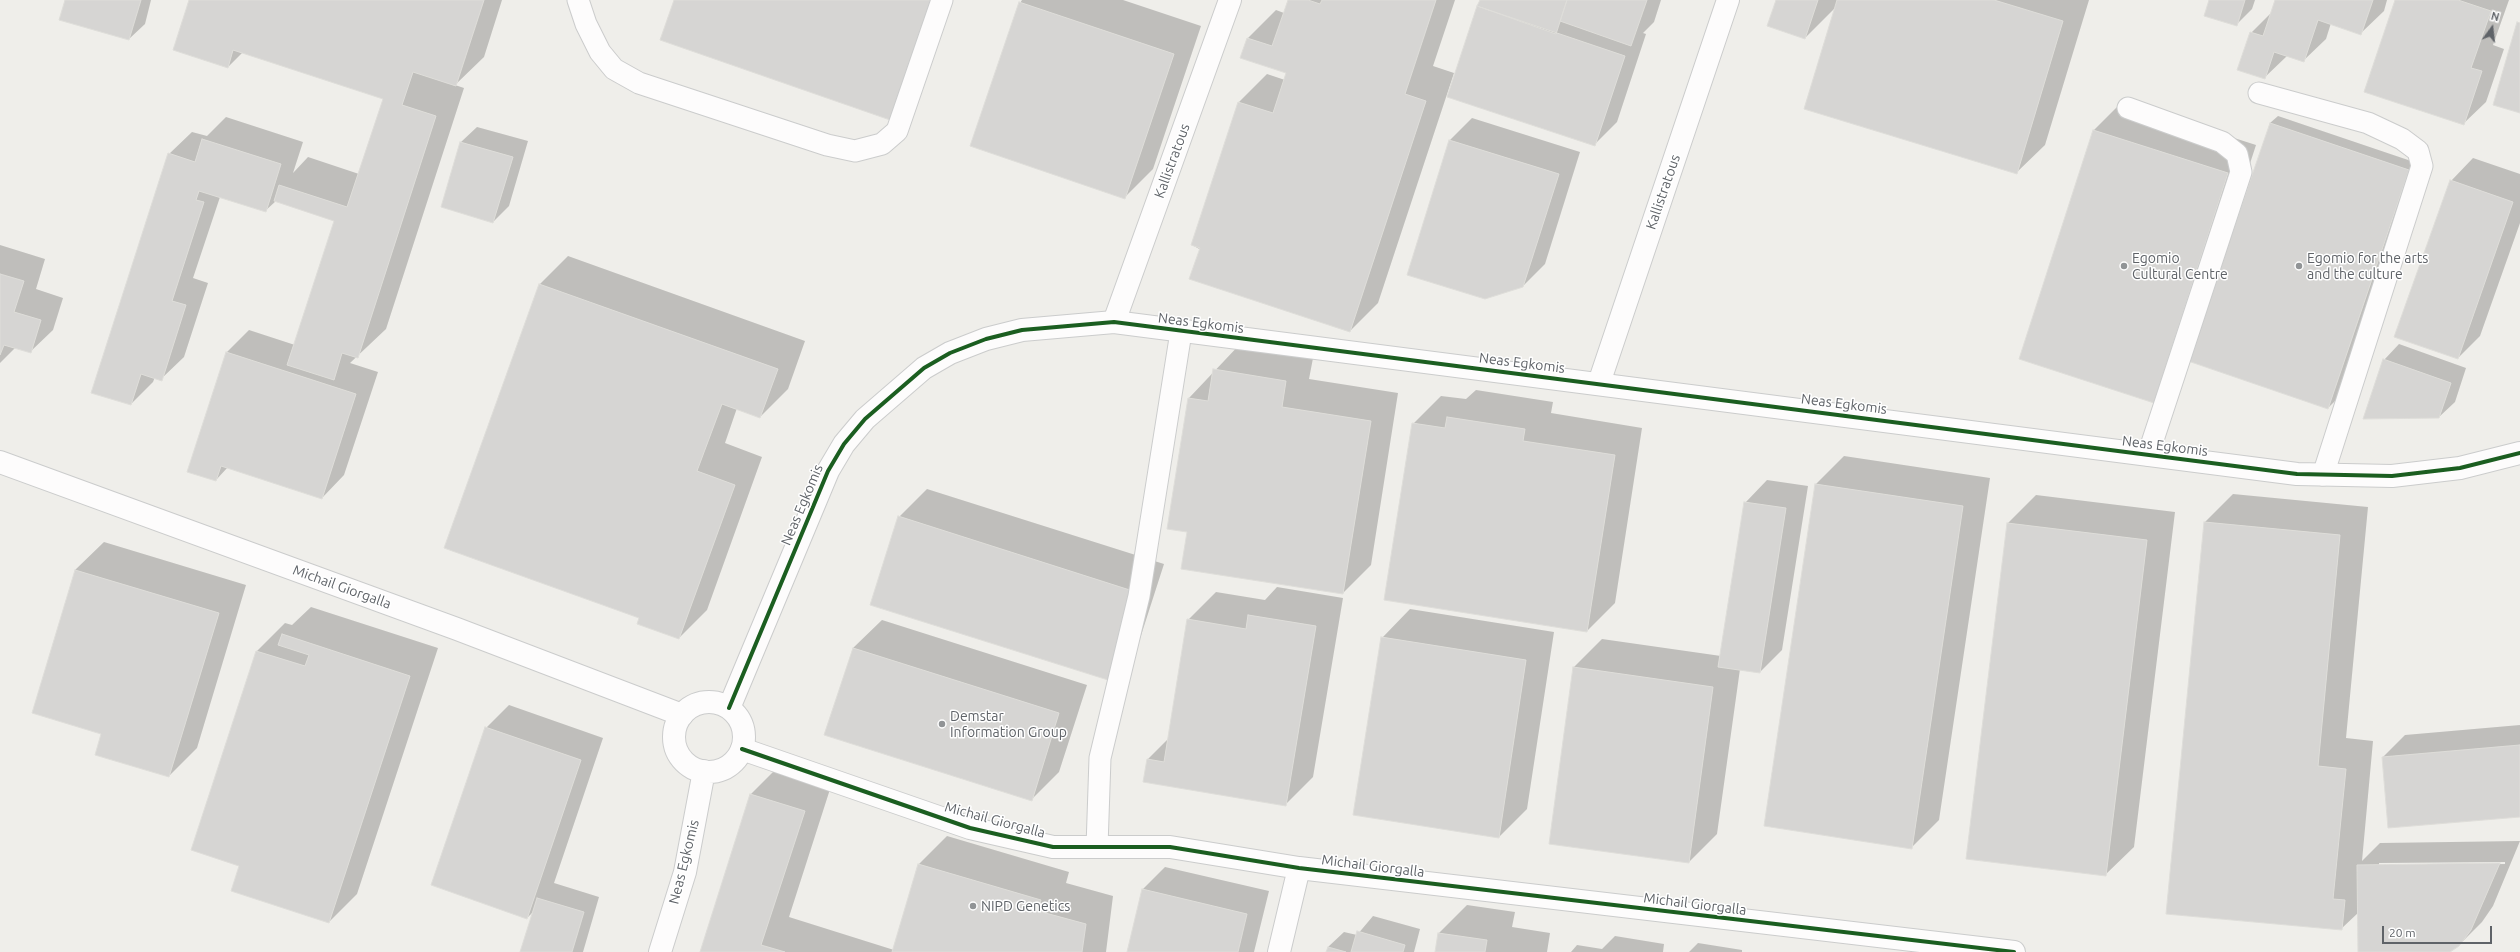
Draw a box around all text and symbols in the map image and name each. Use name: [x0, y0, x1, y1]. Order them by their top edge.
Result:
north arrow: [2472, 8, 2512, 48]
text: N: [2490, 10, 2501, 23]
street label: Kallistratous: [1151, 121, 1193, 201]
street label: Kallistratous: [1642, 152, 1684, 232]
place label: Egomio Cultural Centre: [2132, 250, 2228, 282]
place label: Egomio for the arts and the culture: [2307, 250, 2428, 282]
marker: Egomio Cultural Centre: [2119, 261, 2129, 271]
marker: Egomio for the arts and the culture: [2294, 261, 2304, 271]
street label: Neas Egkomis: [1157, 309, 1245, 337]
street label: Neas Egkomis: [1478, 349, 1566, 377]
street label: Neas Egkomis: [1800, 390, 1888, 418]
street label: Neas Egkomis: [2121, 432, 2209, 460]
street label: Neas Egkomis: [777, 462, 827, 548]
street label: Michail Giorgalla: [290, 561, 394, 613]
place label: Demstar Information Group: [950, 708, 1067, 740]
marker: Demstar Information Group: [937, 719, 947, 729]
street label: Michail Giorgalla: [943, 798, 1047, 842]
street label: Neas Egkomis: [665, 818, 703, 906]
street label: Michail Giorgalla: [1321, 851, 1425, 881]
street label: Michail Giorgalla: [1643, 889, 1747, 919]
place label: NIPD Genetics: [981, 898, 1070, 914]
marker: NIPD Genetics: [968, 901, 978, 911]
scale bar: [2384, 918, 2494, 944]
text: 20 m: [2389, 926, 2416, 939]

